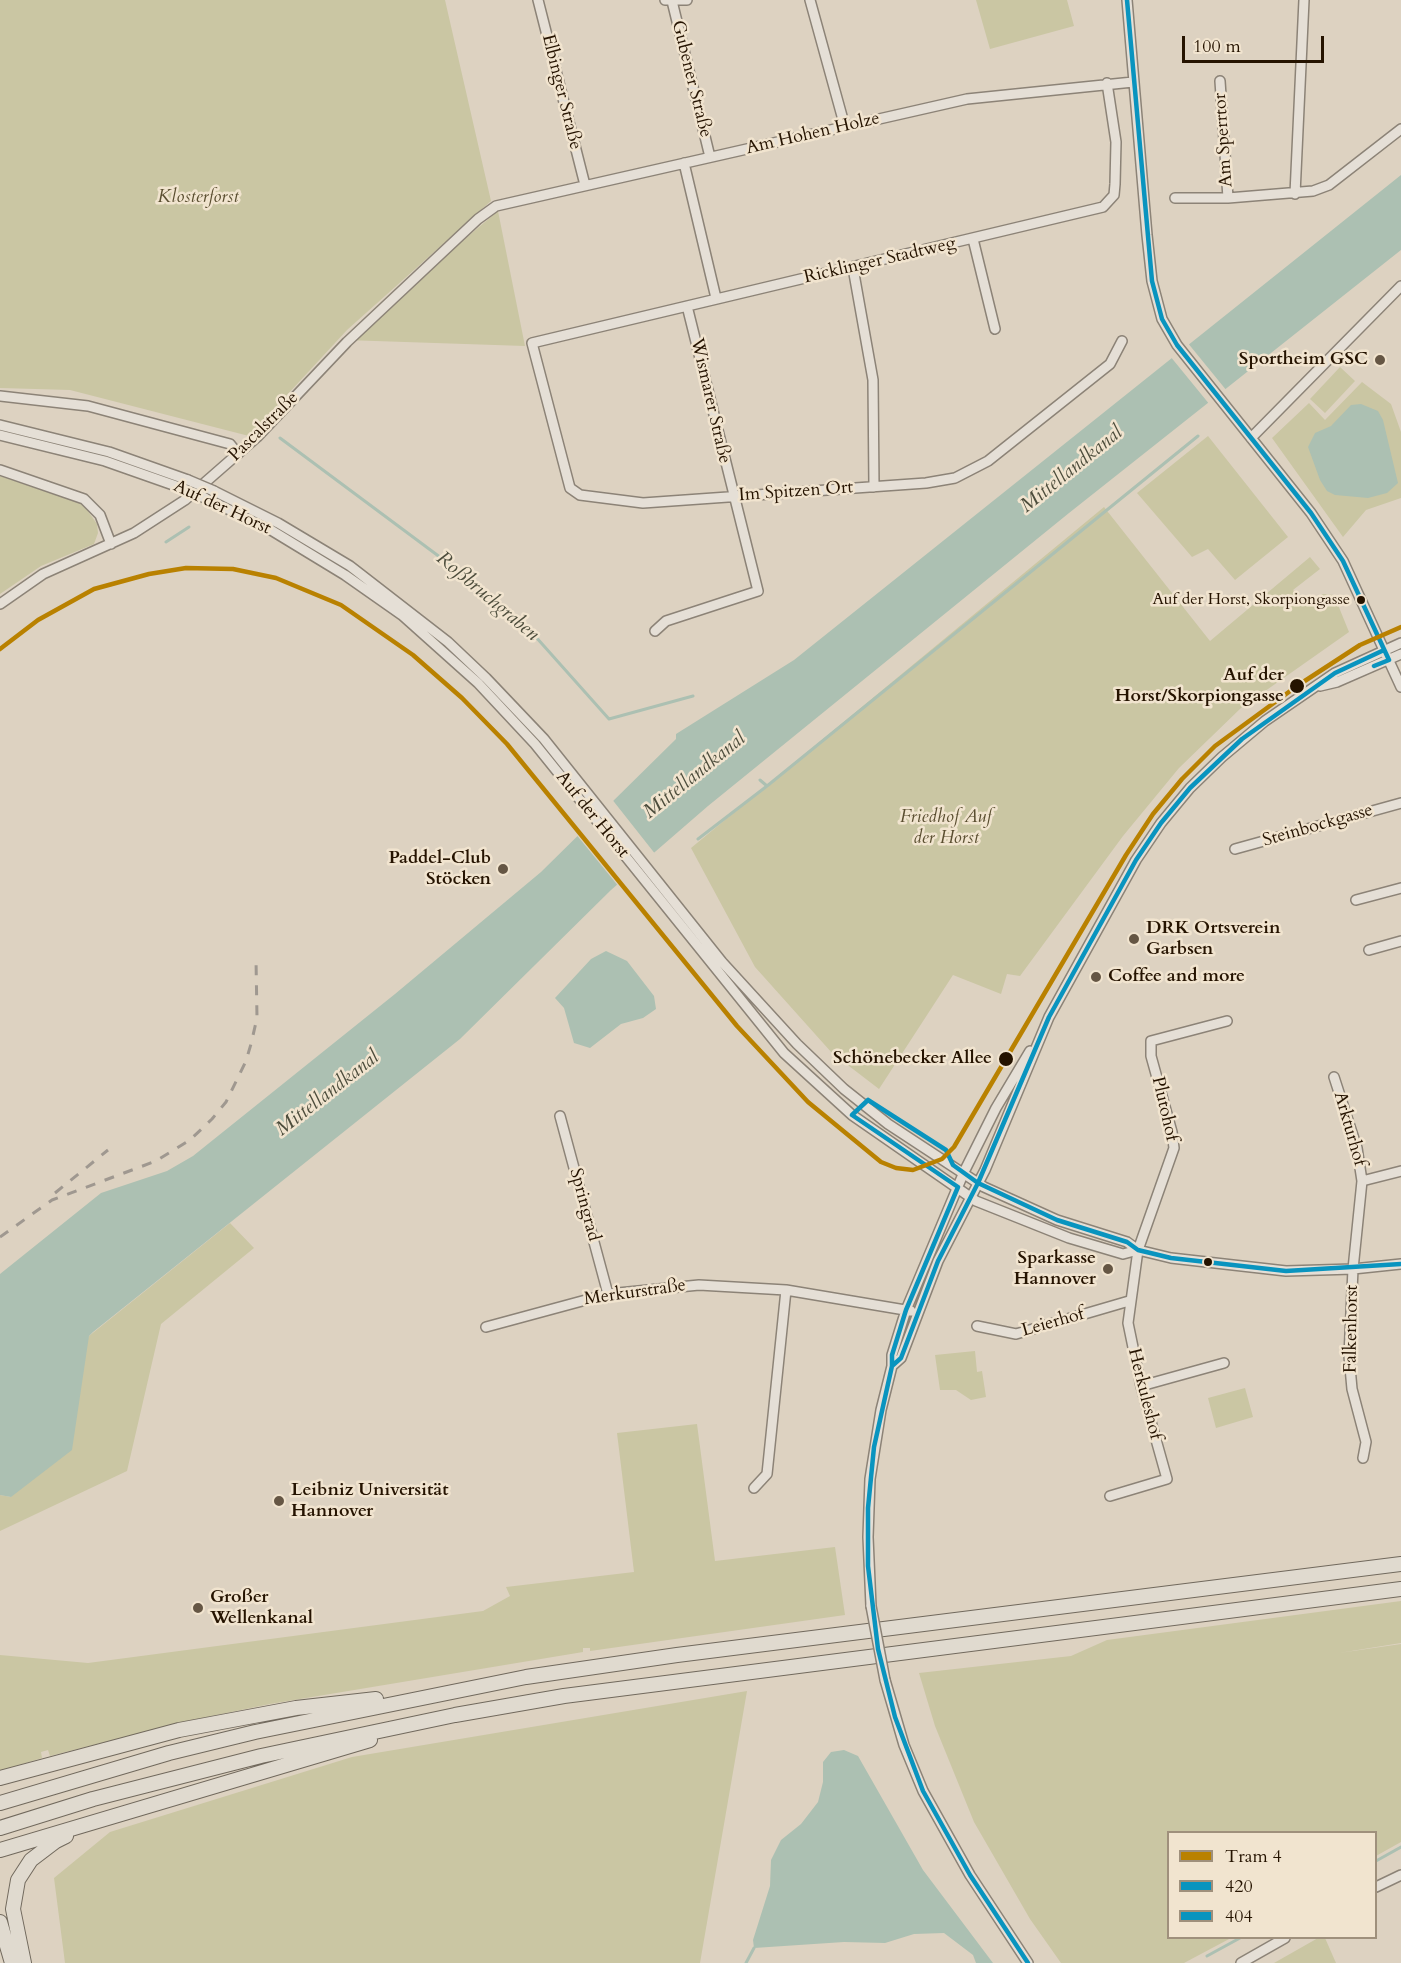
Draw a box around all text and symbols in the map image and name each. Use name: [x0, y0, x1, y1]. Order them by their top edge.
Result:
street label: Gubener Straße: [666, 18, 716, 140]
scale bar: [1185, 24, 1328, 62]
street label: Elbinger Straße: [536, 32, 586, 152]
text: 100 m: [1193, 34, 1241, 59]
street label: Am Sperrtor: [1210, 92, 1238, 188]
street label: Am Hohen Holze: [744, 108, 882, 160]
park label: Klosterforst: [158, 187, 238, 209]
street label: Ricklinger Stadtweg: [802, 233, 958, 289]
street label: Wismarer Straße: [685, 336, 735, 466]
place label: Sportheim GSC: [1239, 349, 1368, 371]
marker: Sportheim GSC: [1373, 353, 1387, 367]
street label: Pascalstraße: [225, 388, 303, 466]
water label: Mittellandkanal: [1016, 421, 1128, 519]
street label: Auf der Horst: [170, 476, 274, 540]
street label: Im Spitzen Ort: [738, 477, 854, 507]
water label: Roßbruchgraben: [431, 547, 543, 647]
place label: Auf der Horst, Skorpiongasse: [1152, 590, 1350, 610]
marker: Auf der Horst, Skorpiongasse: [1355, 594, 1367, 606]
place label: Auf der Horst/Skorpiongasse: [1115, 665, 1284, 708]
marker: Auf der Horst/Skorpiongasse: [1288, 677, 1306, 695]
water label: Mittellandkanal: [639, 727, 751, 825]
street label: Auf der Horst: [551, 767, 633, 863]
street label: Steinbockgasse: [1260, 800, 1376, 852]
park label: Friedhof Auf der Horst: [900, 807, 992, 850]
place label: Paddel-Club Stöcken: [388, 848, 491, 890]
marker: Paddel-Club Stöcken: [496, 862, 510, 876]
place label: DRK Ortsverein Garbsen: [1146, 918, 1281, 960]
marker: DRK Ortsverein Garbsen: [1127, 932, 1141, 946]
place label: Coffee and more: [1108, 966, 1245, 988]
marker: Coffee and more: [1089, 970, 1103, 984]
water label: Mittellandkanal: [271, 1046, 385, 1142]
place label: Schönebecker Allee: [833, 1048, 992, 1070]
marker: Schönebecker Allee: [997, 1050, 1015, 1068]
street label: Plutohof: [1146, 1075, 1182, 1143]
street label: Arkturhof: [1328, 1089, 1370, 1169]
street label: Springrad: [564, 1166, 604, 1244]
place label: Sparkasse Hannover: [1014, 1248, 1096, 1290]
unlabelled marker: [1202, 1256, 1214, 1268]
marker: Sparkasse Hannover: [1101, 1262, 1115, 1276]
street label: Merkurstraße: [583, 1275, 687, 1311]
street label: Falkenhorst: [1340, 1285, 1364, 1373]
street label: Leierhof: [1019, 1304, 1087, 1342]
street label: Herkuleshof: [1122, 1346, 1166, 1442]
place label: Leibniz Universität Hannover: [291, 1480, 449, 1522]
marker: Leibniz Universität Hannover: [272, 1494, 286, 1508]
place label: Großer Wellenkanal: [210, 1587, 313, 1630]
marker: Großer Wellenkanal: [191, 1601, 205, 1615]
legend: [1167, 1831, 1377, 1939]
text: Tram 4: [1225, 1844, 1282, 1869]
text: 420: [1225, 1874, 1253, 1899]
text: 404: [1225, 1904, 1253, 1929]

